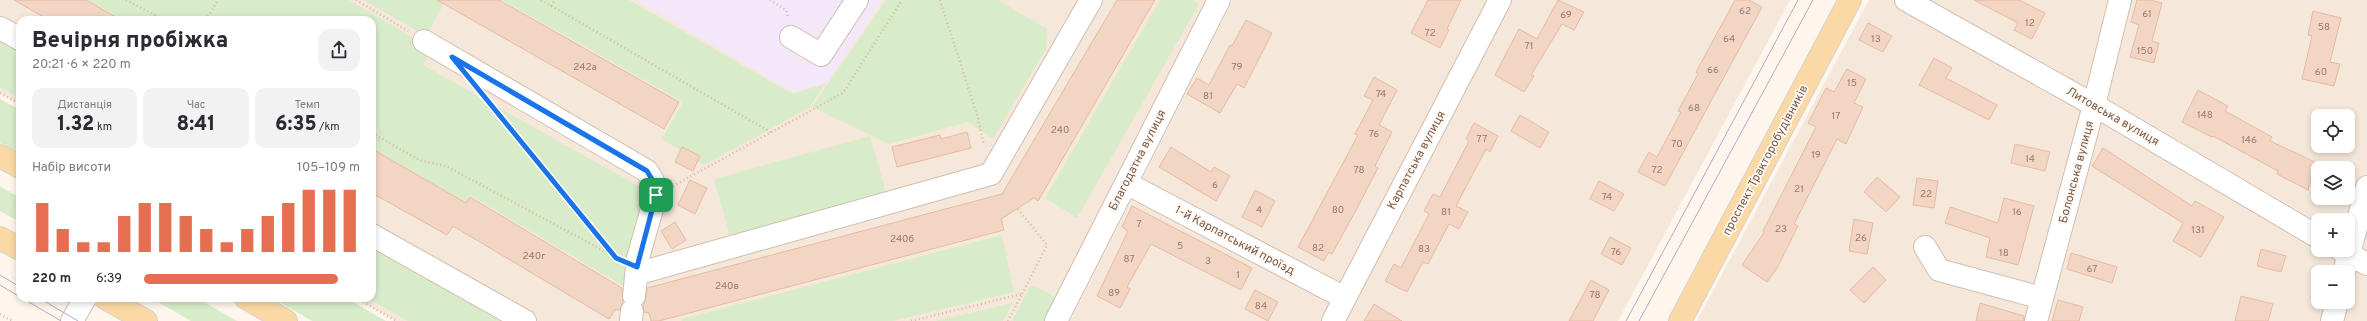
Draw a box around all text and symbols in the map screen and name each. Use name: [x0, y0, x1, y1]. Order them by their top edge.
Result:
house number: 62: [1739, 5, 1751, 18]
house number: 61: [2142, 8, 2152, 21]
house number: 69: [1560, 9, 1572, 22]
house number: 12: [2025, 17, 2035, 30]
house number: 58: [2318, 21, 2330, 34]
house number: 72: [1424, 27, 1436, 40]
text: Вечірня пробіжка: [32, 28, 228, 55]
button: share: [318, 29, 360, 71]
house number: 64: [1723, 33, 1735, 46]
house number: 13: [1871, 33, 1881, 46]
house number: 71: [1524, 40, 1534, 53]
house number: 150: [2137, 45, 2153, 58]
text: 20:21 · 6 × 220 m: [32, 57, 131, 73]
house number: 242а: [573, 61, 597, 74]
house number: 79: [1231, 61, 1243, 74]
house number: 66: [1707, 64, 1719, 77]
house number: 60: [2315, 66, 2327, 79]
house number: 15: [1847, 77, 1857, 90]
street label: проспект Тракторобудівників: [1719, 82, 1812, 238]
street label: Литовська вулиця: [2063, 84, 2162, 150]
house number: 74: [1376, 88, 1386, 101]
house number: 81: [1203, 90, 1213, 103]
text: Дистанція: [57, 98, 112, 112]
text: Час: [187, 98, 205, 112]
text: Темп: [295, 98, 320, 112]
house number: 68: [1688, 102, 1700, 115]
street label: Благодатна вулиця: [1106, 107, 1170, 214]
street label: Карпатська вулиця: [1384, 108, 1450, 213]
house number: 148: [2197, 109, 2213, 122]
map controls: [2311, 109, 2355, 309]
button: locate: [2311, 109, 2355, 153]
house number: 17: [1832, 110, 1840, 123]
text: 1.32: [57, 112, 94, 138]
text: 8:41: [177, 112, 215, 138]
text: 6:35: [275, 112, 317, 138]
street label: Болонська вулиця: [2056, 119, 2098, 225]
text: km: [94, 120, 112, 134]
text: /km: [317, 120, 340, 134]
house number: 240: [1051, 124, 1069, 137]
house number: 76: [1369, 128, 1379, 141]
house number: 77: [1477, 133, 1487, 146]
house number: 146: [2241, 134, 2257, 147]
house number: 70: [1671, 138, 1683, 151]
house number: 19: [1811, 149, 1821, 162]
house number: 14: [2025, 153, 2035, 166]
text: Набір висоти: [32, 160, 111, 176]
text: 105–109 m: [297, 160, 360, 176]
button: layers: [2311, 161, 2355, 205]
house number: 78: [1353, 164, 1365, 177]
house number: 72: [1651, 164, 1663, 177]
pin: [639, 178, 673, 212]
house number: 6: [1212, 179, 1218, 192]
house number: 21: [1794, 183, 1804, 196]
icon: arrive: [645, 184, 667, 206]
house number: 22: [1920, 188, 1932, 201]
house number: 74: [1602, 191, 1612, 204]
street label: 1-й Карпатський проїзд: [1172, 202, 1298, 278]
house number: 4: [1256, 204, 1262, 217]
house number: 80: [1332, 204, 1344, 217]
house number: 81: [1441, 206, 1451, 219]
house number: 16: [2012, 206, 2022, 219]
button: +: [2311, 213, 2355, 257]
house number: 7: [1136, 218, 1142, 231]
house number: 23: [1775, 223, 1787, 236]
house number: 131: [2191, 224, 2205, 237]
house number: 26: [1855, 232, 1867, 245]
house number: 240б: [890, 233, 915, 246]
house number: 5: [1177, 240, 1183, 253]
house number: 82: [1312, 242, 1324, 255]
house number: 83: [1418, 243, 1430, 256]
house number: 76: [1611, 246, 1621, 259]
house number: 18: [1999, 247, 2009, 260]
house number: 240г: [523, 250, 545, 263]
house number: 87: [1123, 253, 1135, 266]
house number: 3: [1205, 255, 1211, 268]
house number: 67: [2087, 263, 2098, 276]
button: −: [2311, 265, 2355, 309]
house number: 1: [1236, 268, 1240, 280]
text: 220 m: [32, 271, 71, 287]
text: 6:39: [96, 271, 122, 287]
house number: 240в: [715, 280, 739, 293]
house number: 89: [1108, 287, 1120, 300]
house number: 78: [1589, 289, 1601, 302]
house number: 84: [1255, 300, 1267, 313]

